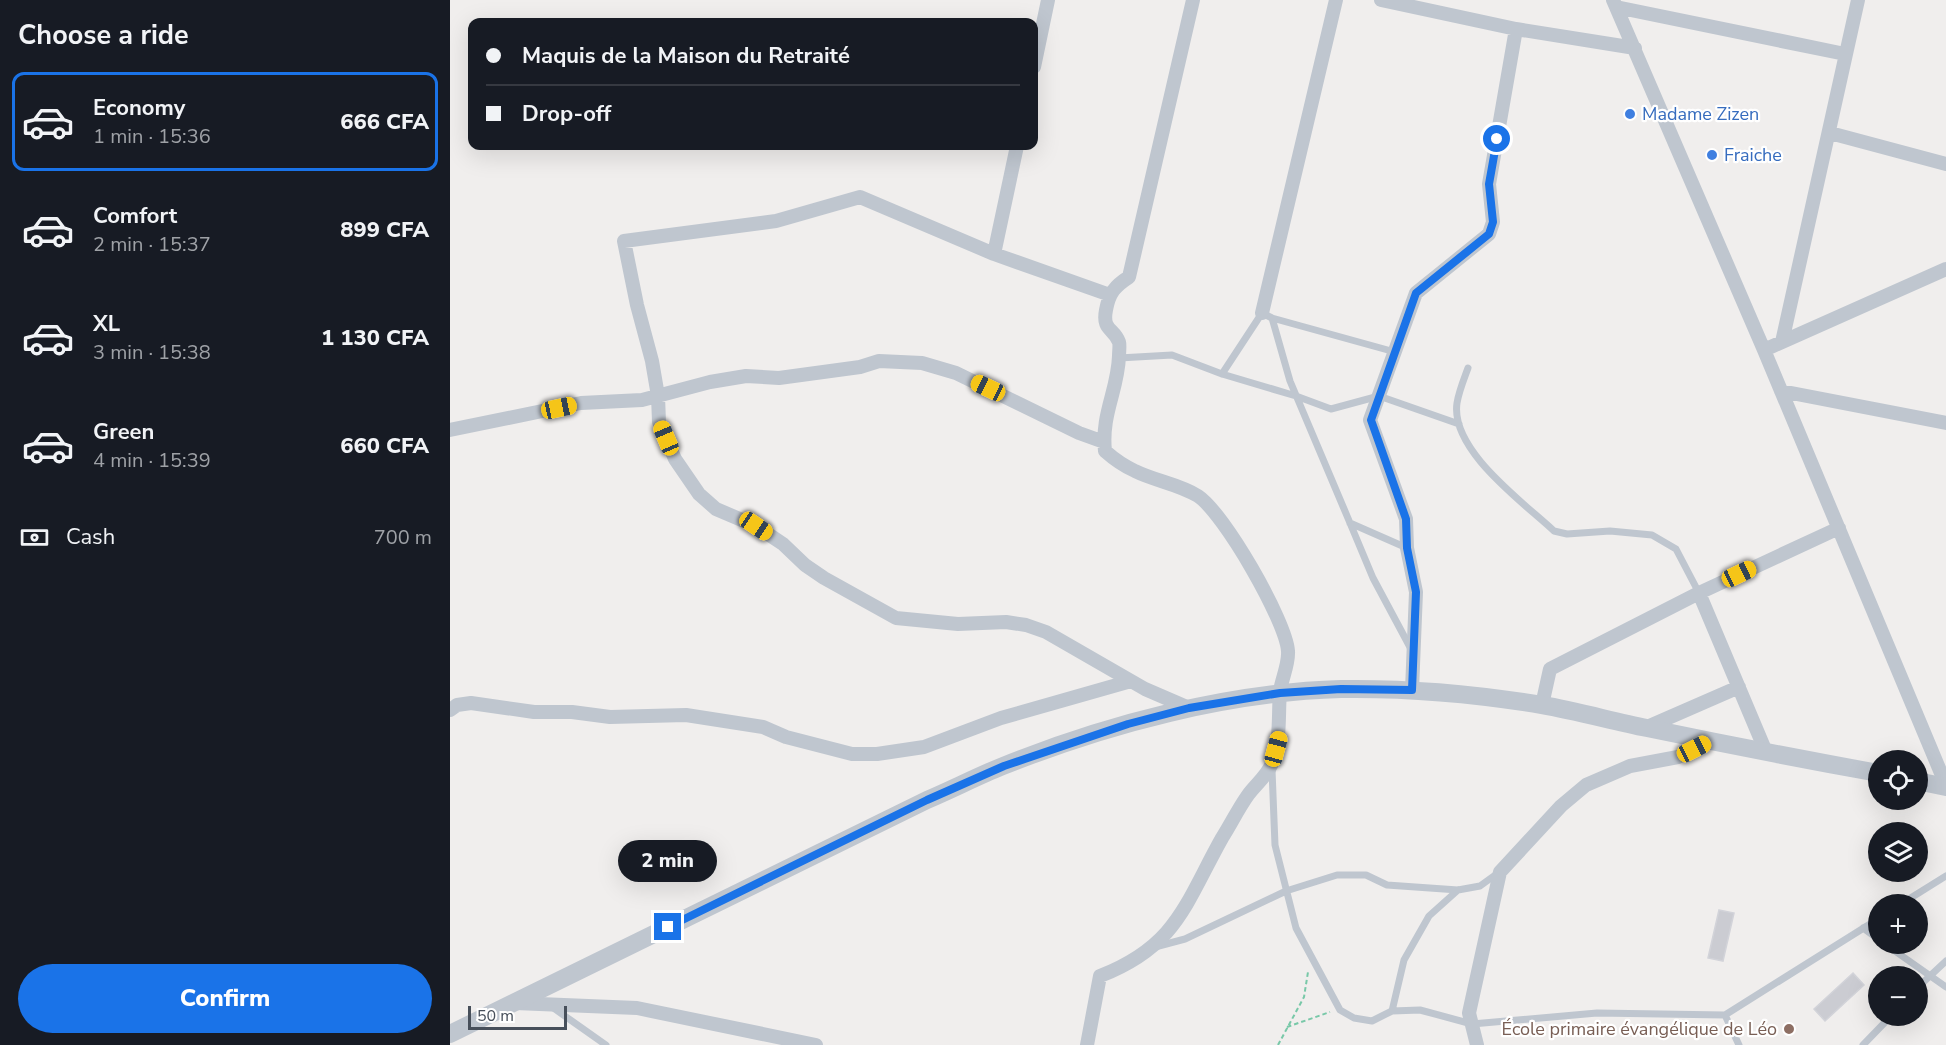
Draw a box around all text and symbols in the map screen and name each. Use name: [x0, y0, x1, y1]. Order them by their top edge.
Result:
text: Choose a ride: [18, 17, 189, 54]
text: Maquis de la Maison du Retraité: [522, 41, 850, 71]
text: Economy: [93, 93, 185, 123]
icon: car: [21, 95, 75, 149]
text: Drop-off: [522, 99, 611, 129]
place label: Madame Zizen: [1642, 102, 1759, 126]
text: 666 CFA: [340, 107, 429, 137]
marker: Madame Zizen: [1623, 107, 1637, 121]
text: 1 min · 15:36: [93, 123, 211, 150]
route start: [1483, 125, 1510, 152]
place label: Fraiche: [1724, 143, 1782, 167]
marker: Fraiche: [1705, 148, 1719, 162]
text: Comfort: [93, 201, 177, 231]
icon: car: [21, 203, 75, 257]
text: 899 CFA: [340, 215, 429, 245]
text: 2 min · 15:37: [93, 231, 211, 258]
text: XL: [93, 309, 120, 339]
icon: car: [21, 311, 75, 365]
text: 1 130 CFA: [321, 323, 429, 353]
text: 3 min · 15:38: [93, 339, 211, 366]
car: [968, 372, 1008, 404]
car: [540, 395, 578, 421]
text: Green: [93, 417, 154, 447]
car: [651, 418, 681, 458]
icon: car: [21, 419, 75, 473]
text: 660 CFA: [340, 431, 429, 461]
text: 4 min · 15:39: [93, 447, 211, 474]
car: [736, 508, 776, 544]
icon: cash: [18, 521, 51, 554]
text: Cash: [66, 522, 115, 552]
text: 700 m: [374, 524, 432, 551]
car: [1719, 558, 1759, 590]
car: [1263, 729, 1289, 769]
car: [1674, 733, 1714, 765]
map controls: [1868, 750, 1928, 1026]
button: locate: [1868, 750, 1928, 810]
button: layers: [1868, 822, 1928, 882]
callout: 2 min: [618, 840, 718, 882]
text: 2 min: [641, 847, 694, 874]
button: +: [1868, 894, 1928, 954]
route end: [654, 913, 681, 940]
button: Confirm: [18, 964, 432, 1033]
button: −: [1868, 966, 1928, 1026]
scale bar: [468, 1003, 567, 1030]
text: 50 m: [477, 1005, 514, 1027]
place label: École primaire évangélique de Léo: [1502, 1017, 1777, 1041]
marker: École primaire évangélique de Léo: [1782, 1022, 1796, 1036]

